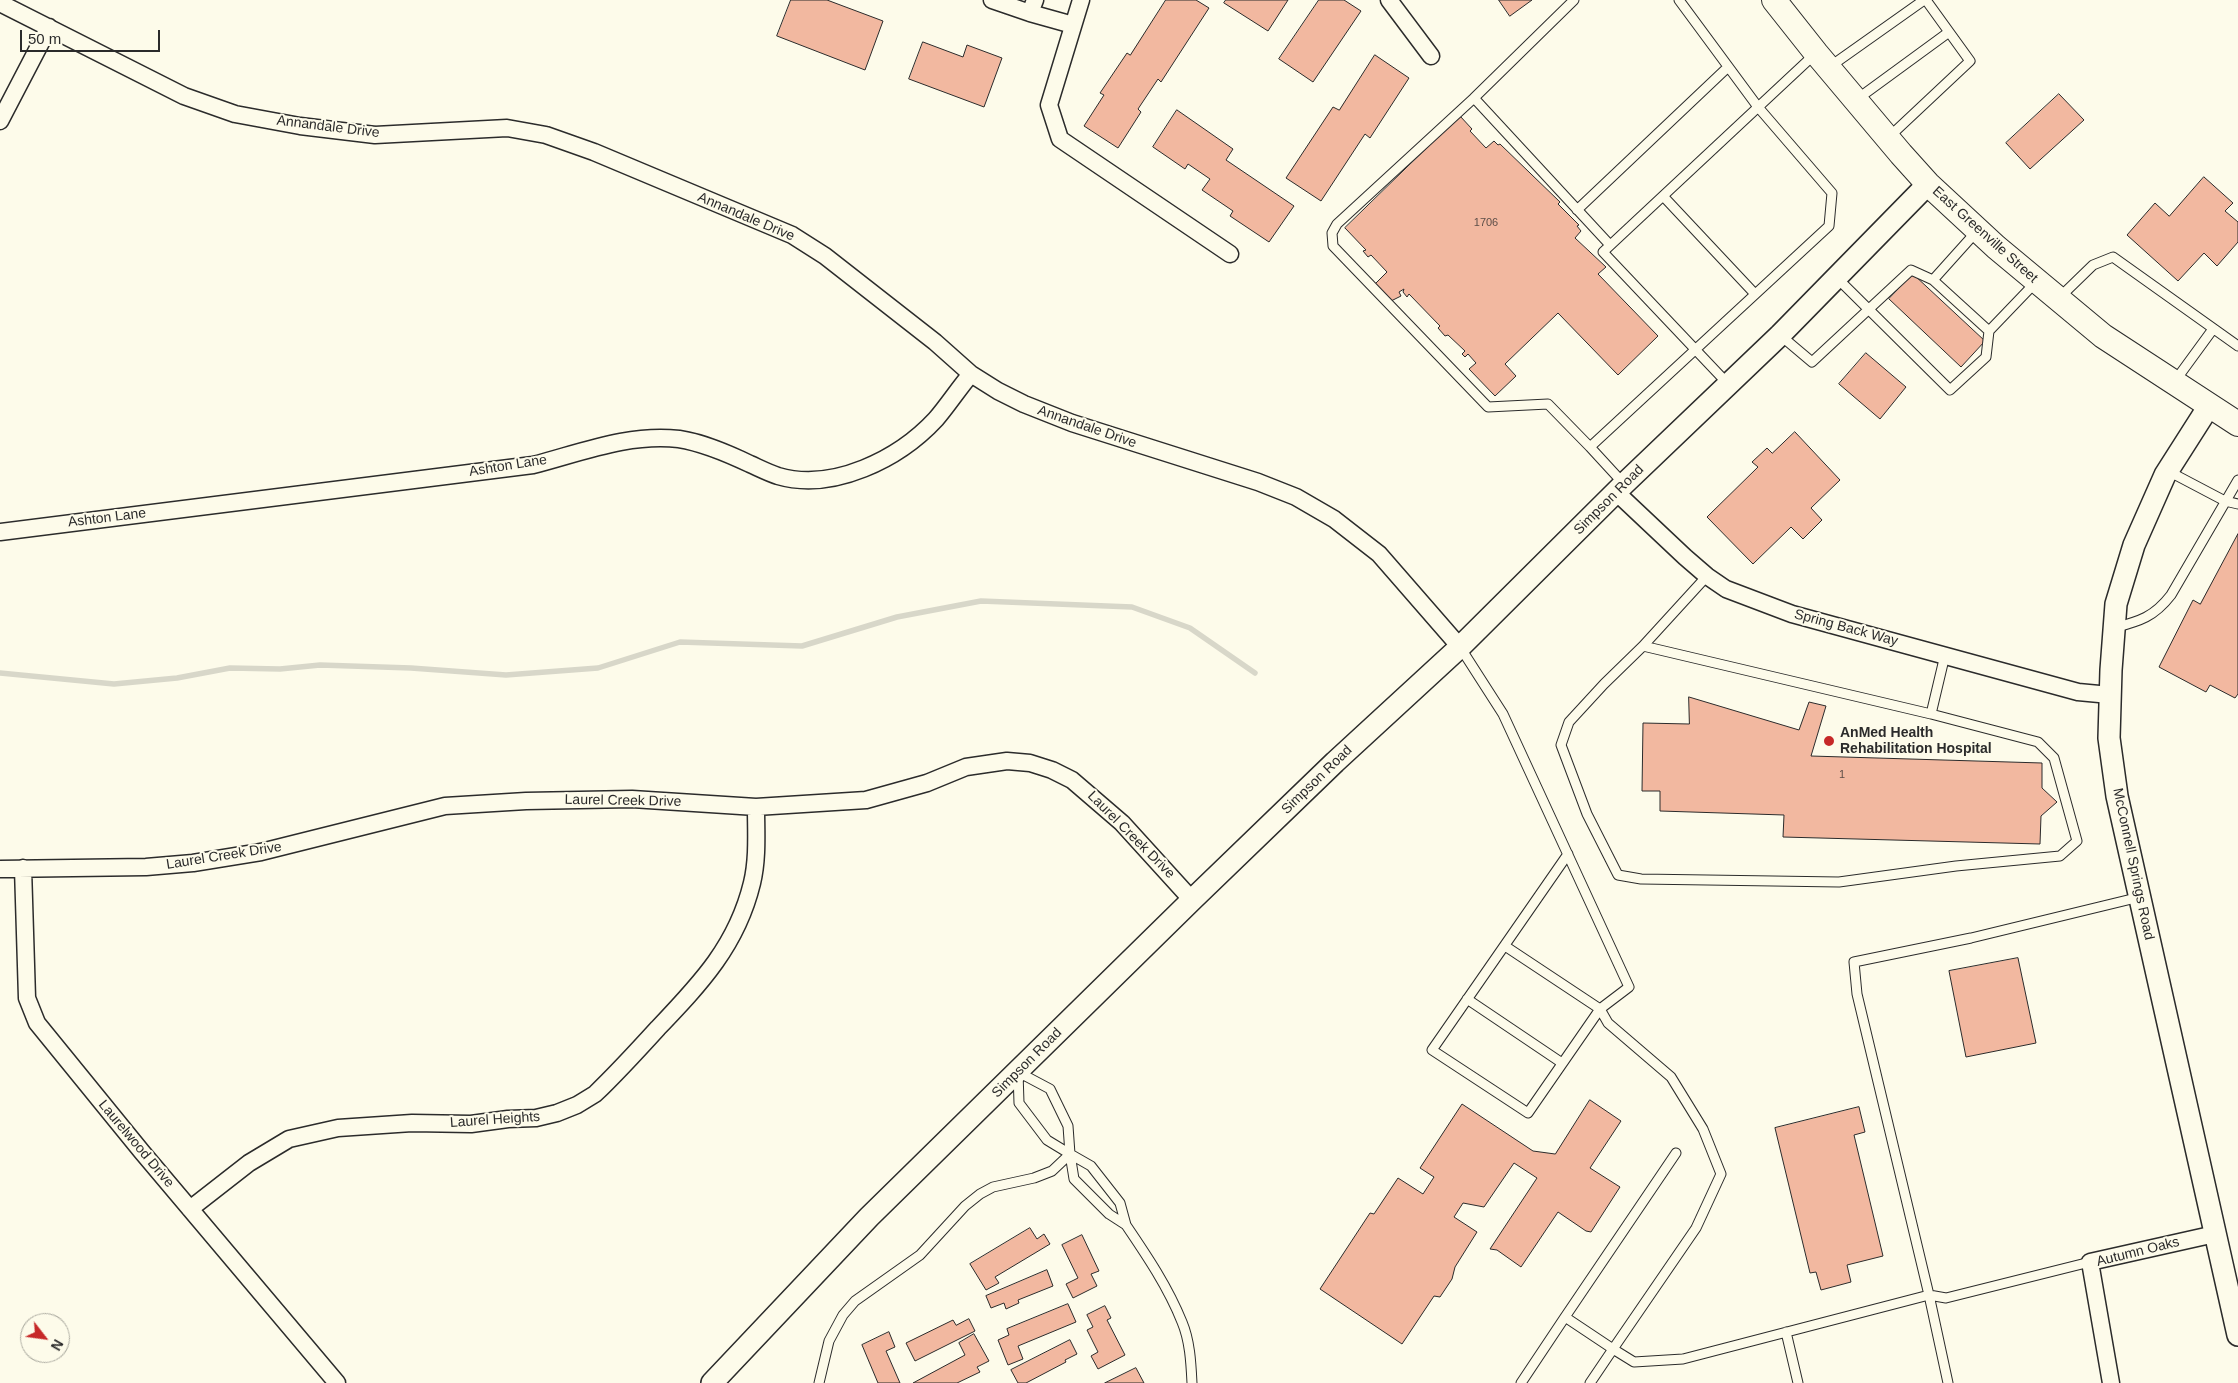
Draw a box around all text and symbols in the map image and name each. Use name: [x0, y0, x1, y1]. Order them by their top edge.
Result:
scale bar: [22, 20, 162, 52]
text: 50 m: [28, 30, 61, 47]
street label: Annandale Drive: [276, 112, 380, 142]
street label: East Greenville Street: [1929, 183, 2041, 287]
street label: Annandale Drive: [695, 189, 797, 245]
house number: 1706: [1474, 216, 1498, 230]
street label: Annandale Drive: [1035, 402, 1139, 452]
street label: Ashton Lane: [468, 452, 548, 480]
street label: Simpson Road: [1571, 462, 1647, 538]
street label: Ashton Lane: [67, 505, 147, 531]
street label: Spring Back Way: [1792, 606, 1900, 650]
place label: AnMed Health Rehabilitation Hospital: [1840, 725, 1992, 758]
marker: AnMed Health Rehabilitation Hospital: [1822, 734, 1836, 748]
street label: Simpson Road: [1278, 742, 1356, 818]
house number: 1: [1839, 768, 1845, 782]
street label: McConnell Springs Road: [2109, 787, 2157, 941]
street label: Laurel Creek Drive: [1084, 788, 1178, 882]
street label: Laurel Creek Drive: [565, 792, 681, 810]
street label: Laurel Creek Drive: [165, 839, 283, 873]
street label: Simpson Road: [989, 1025, 1065, 1101]
street label: Laurelwood Drive: [95, 1097, 177, 1191]
street label: Laurel Heights: [449, 1108, 541, 1132]
street label: Autumn Oaks: [2095, 1234, 2181, 1270]
north arrow: [20, 1313, 70, 1363]
text: N: [48, 1337, 67, 1353]

